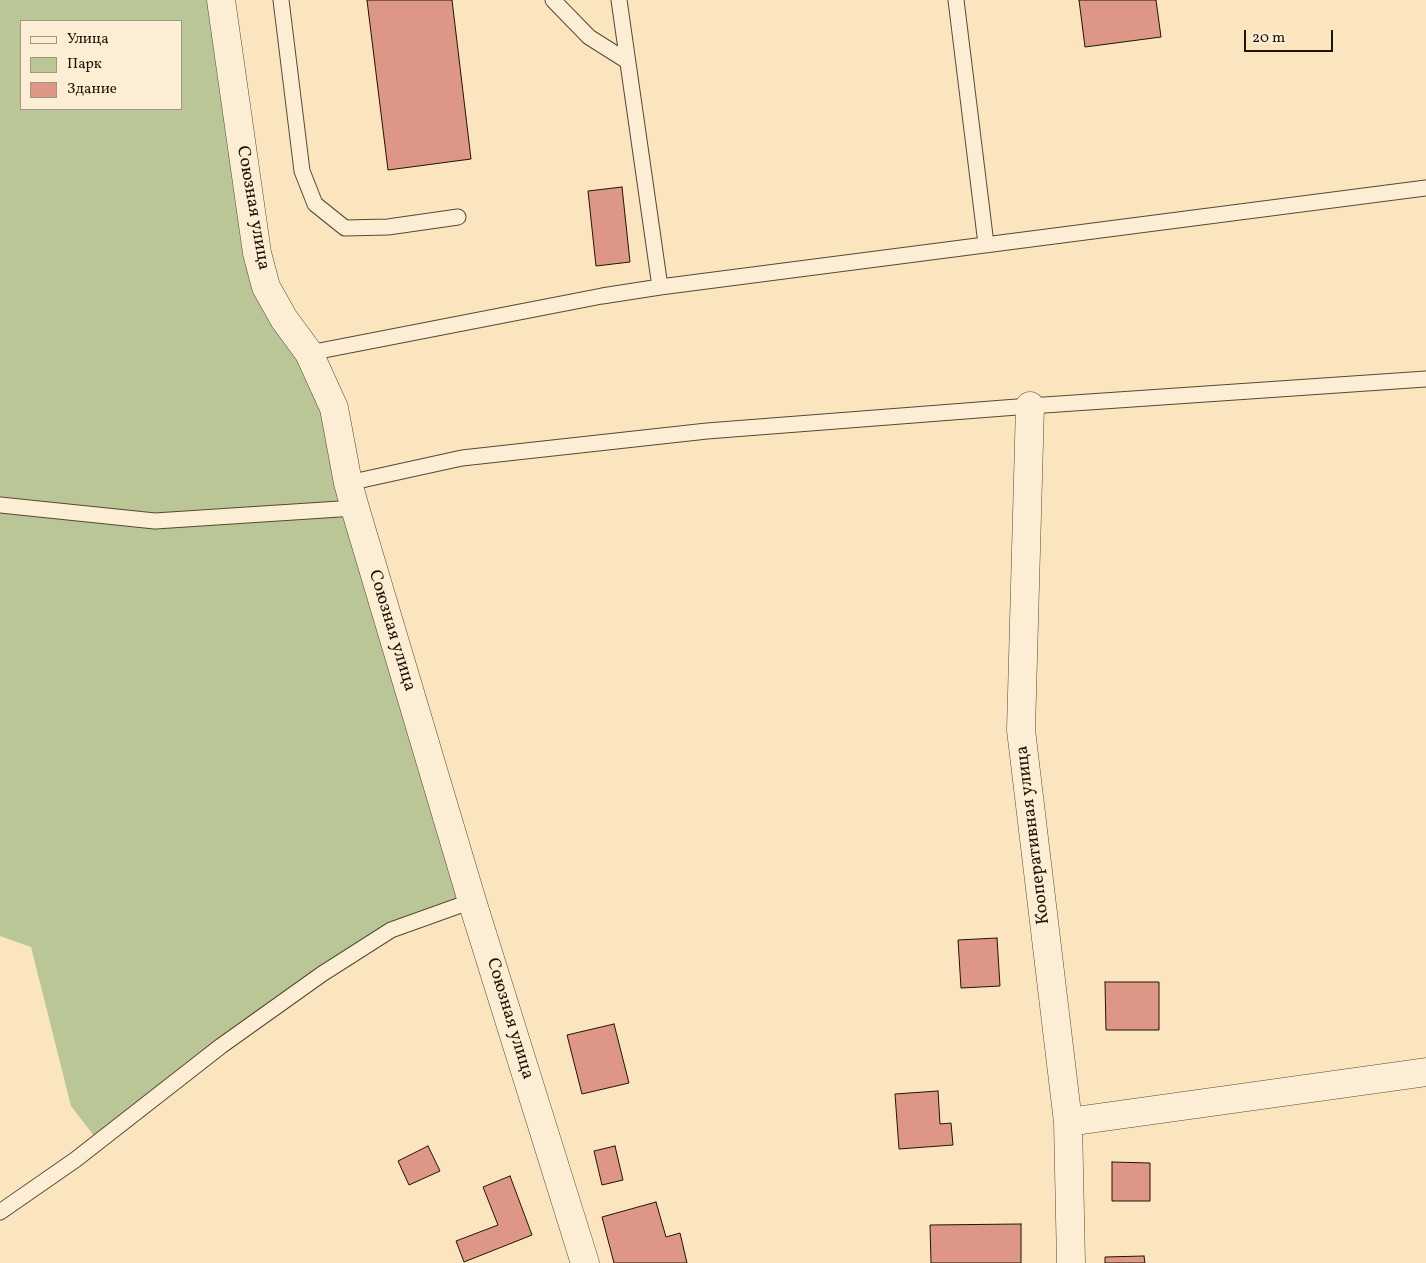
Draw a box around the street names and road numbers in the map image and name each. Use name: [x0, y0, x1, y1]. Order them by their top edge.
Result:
street label: Союзная улица: [230, 144, 274, 272]
street label: Союзная улица: [362, 568, 420, 694]
street label: Кооперативная улица: [1012, 744, 1056, 926]
street label: Союзная улица: [480, 956, 538, 1082]

